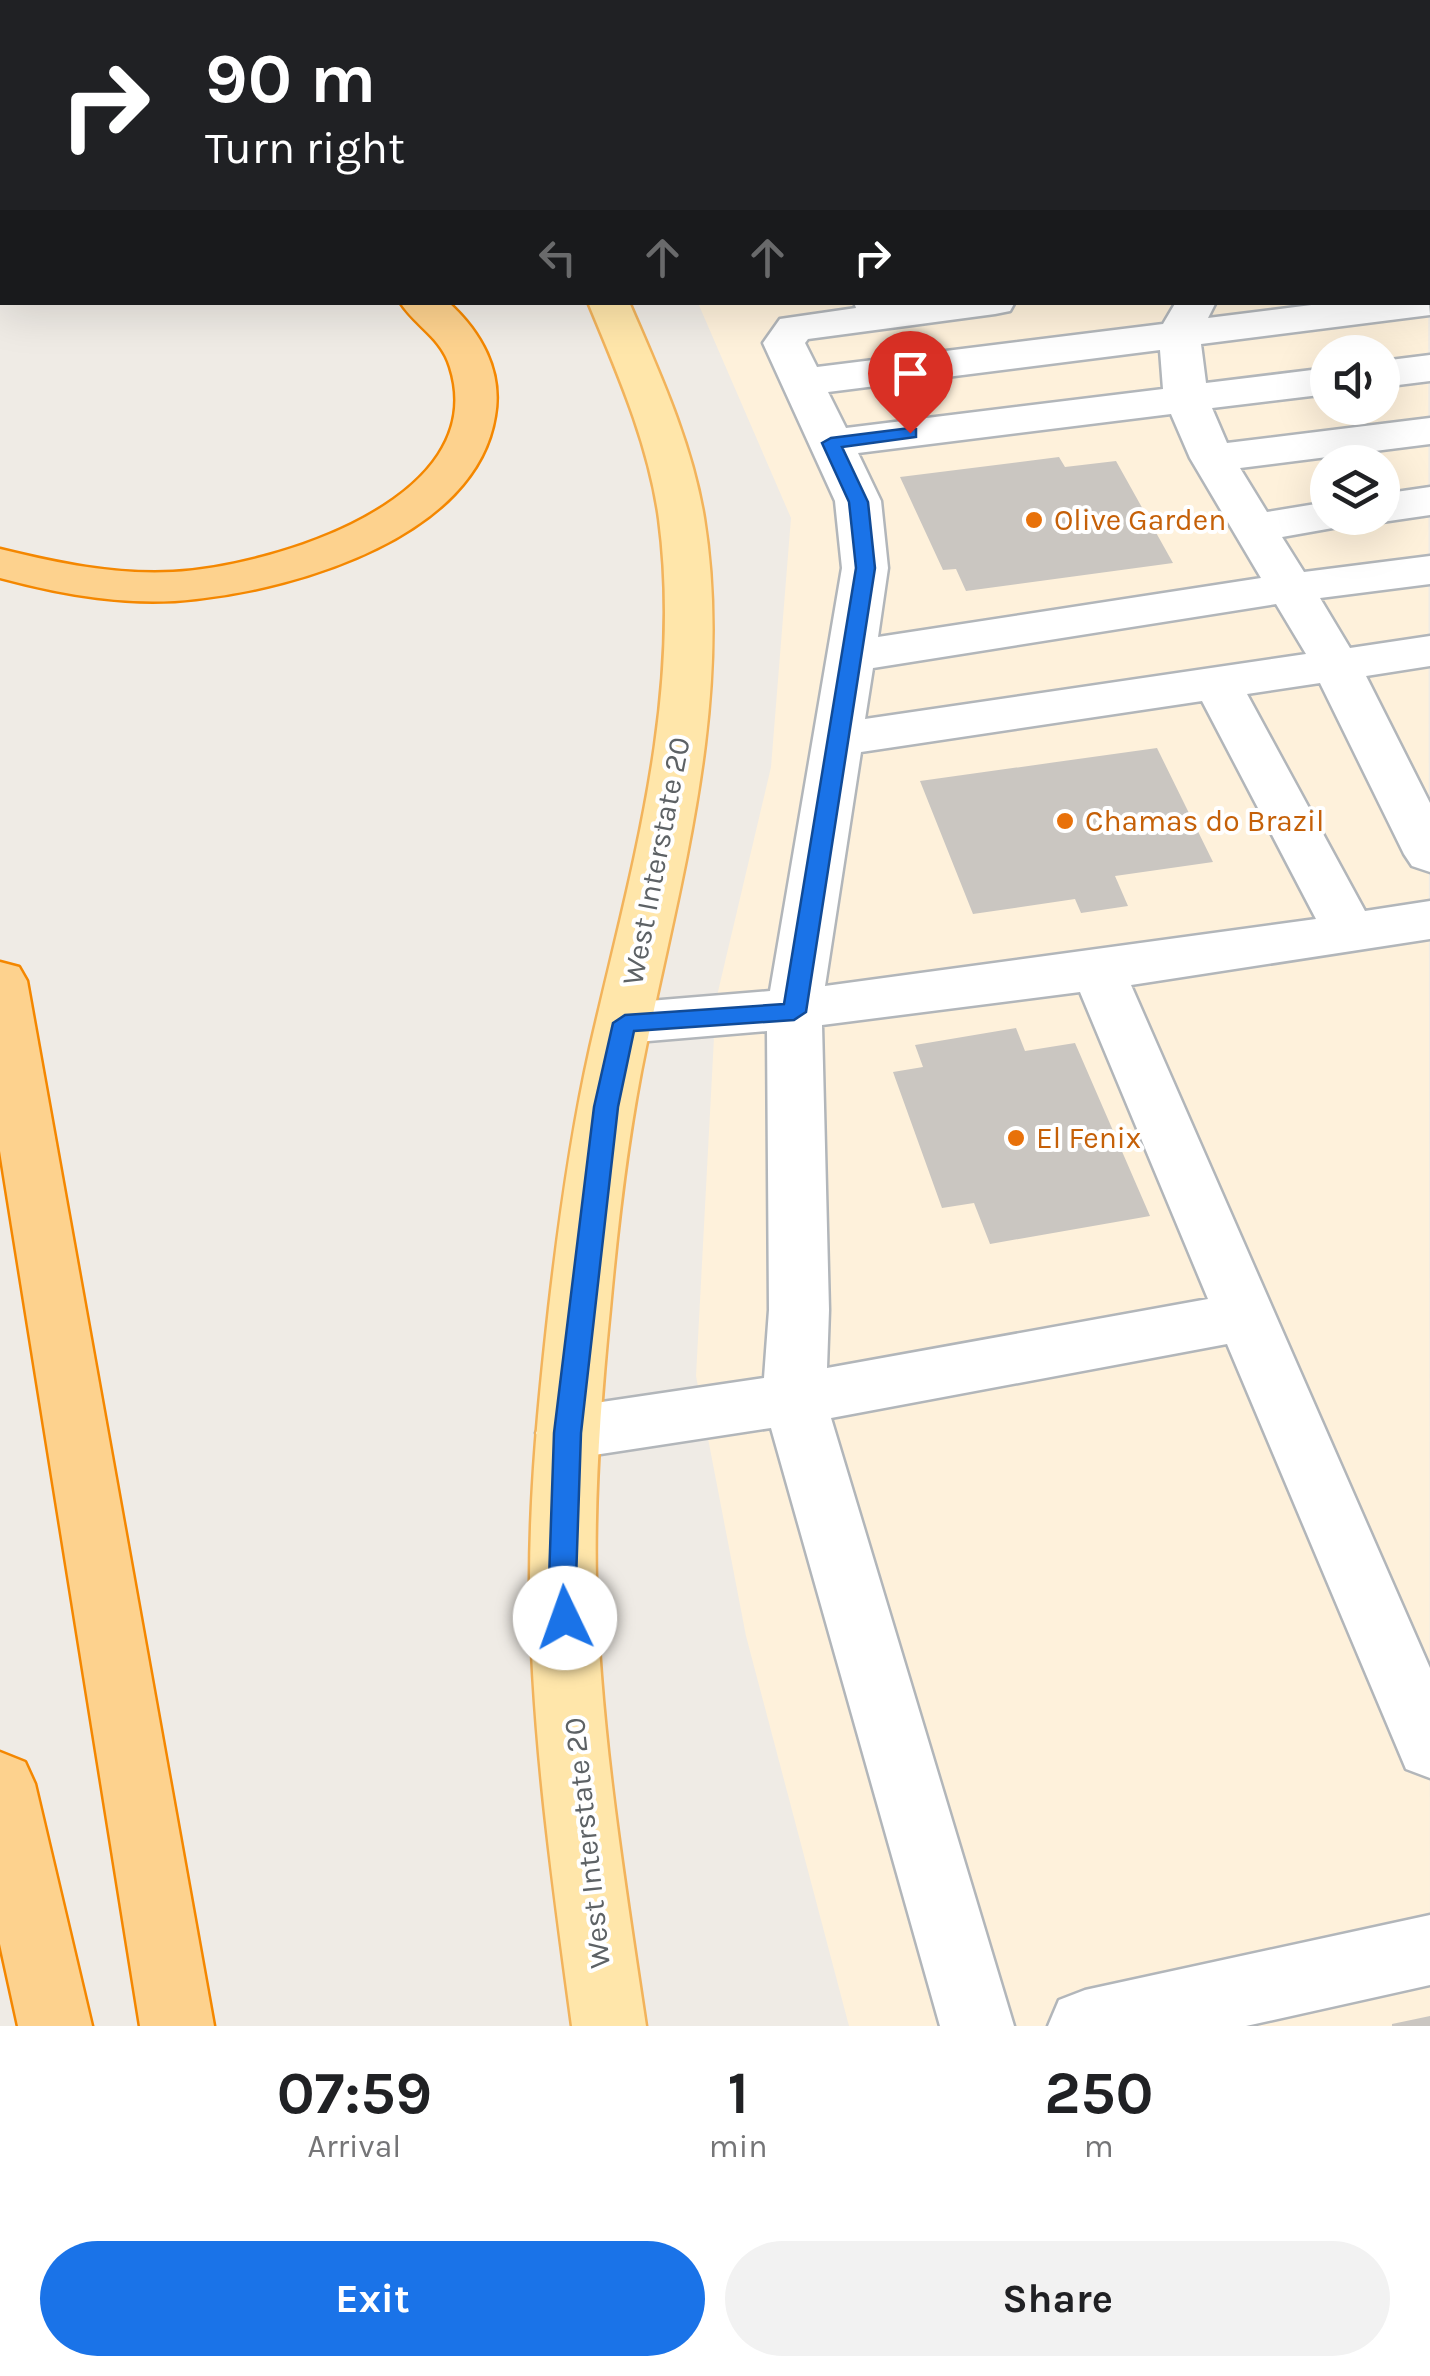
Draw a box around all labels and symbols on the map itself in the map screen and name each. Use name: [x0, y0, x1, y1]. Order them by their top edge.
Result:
pin: [868, 331, 953, 434]
place label: Olive Garden: [1054, 502, 1226, 538]
marker: Olive Garden: [1023, 509, 1045, 531]
street label: West Interstate 20: [614, 734, 698, 988]
place label: Chamas do Brazil: [1085, 803, 1324, 839]
marker: Chamas do Brazil: [1054, 810, 1076, 832]
place label: El Fenix: [1036, 1120, 1141, 1156]
marker: El Fenix: [1005, 1127, 1027, 1149]
position arrow: [513, 1566, 617, 1670]
street label: West Interstate 20: [556, 1716, 618, 1970]

